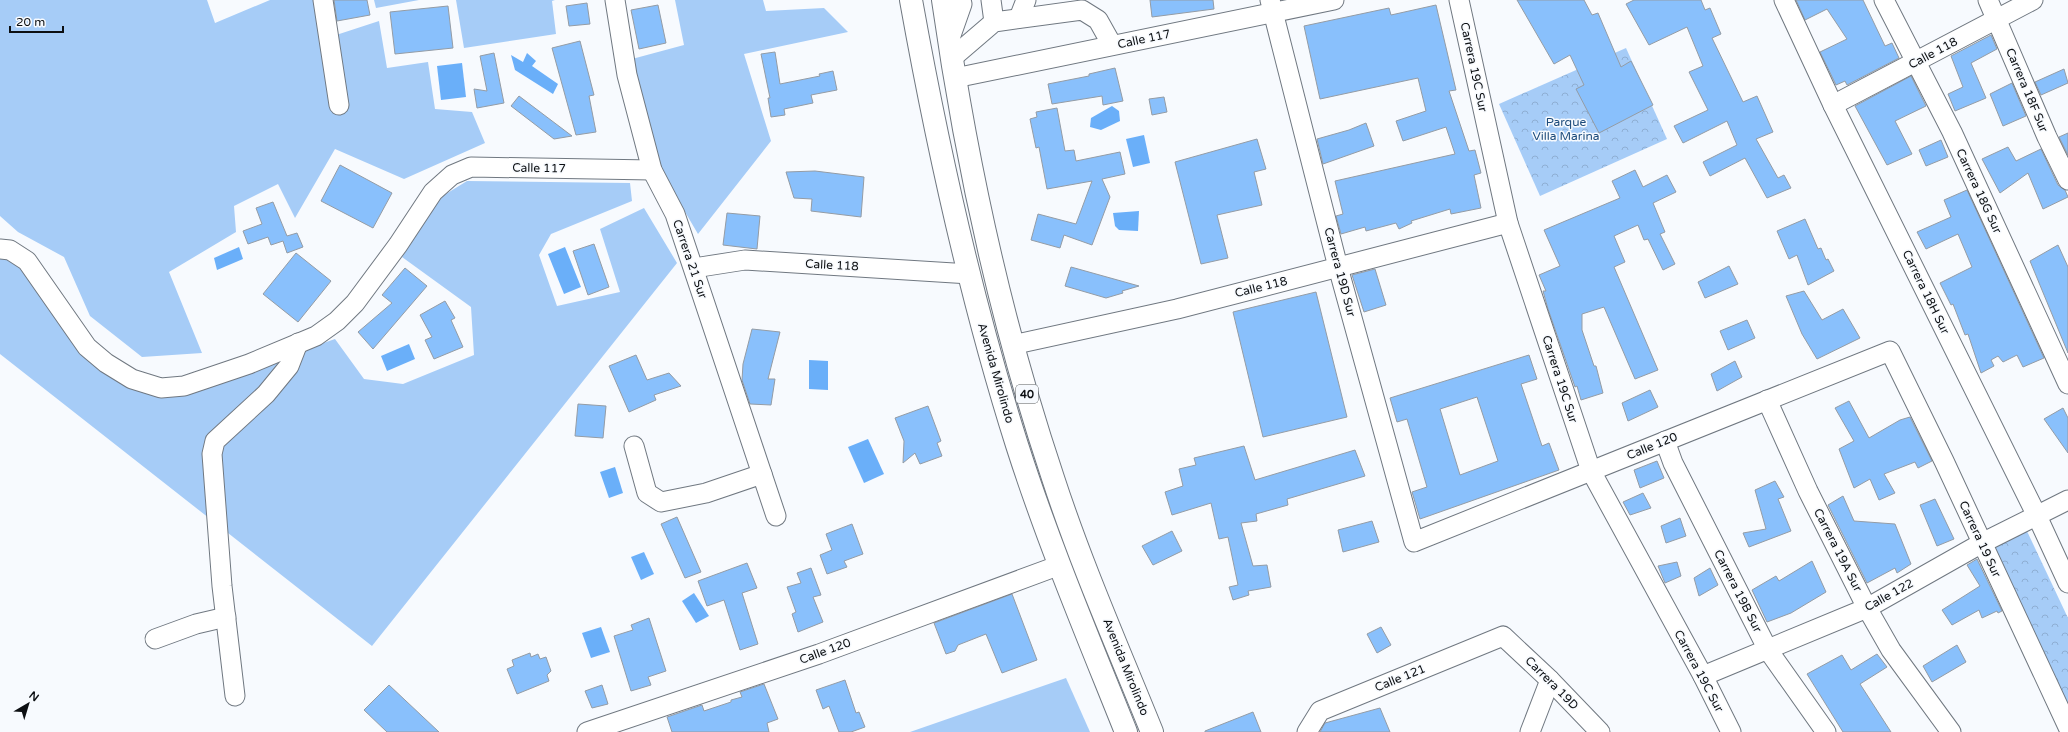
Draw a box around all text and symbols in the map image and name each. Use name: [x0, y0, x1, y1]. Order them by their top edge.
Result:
scale bar: [10, 8, 63, 34]
text: 20 m: [16, 15, 45, 29]
street label: Carrera 19C Sur: [1458, 21, 1490, 113]
street label: Calle 117: [1116, 27, 1172, 51]
street label: Calle 118: [1906, 34, 1960, 72]
street label: Carrera 18F Sur: [2003, 46, 2051, 135]
park label: Parque Villa Marina: [1532, 115, 1600, 143]
street label: Carrera 18G Sur: [1953, 146, 2005, 236]
street label: Calle 117: [512, 161, 566, 175]
street label: Carrera 21 Sur: [670, 218, 710, 301]
street label: Carrera 19D Sur: [1321, 226, 1359, 319]
street label: Carrera 18H Sur: [1900, 248, 1953, 337]
street label: Calle 118: [805, 257, 859, 273]
street label: Calle 118: [1233, 274, 1289, 300]
street label: Avenida Mirolindo: [975, 321, 1017, 425]
street label: Carrera 19C Sur: [1539, 334, 1581, 425]
road number: 40: [1016, 385, 1038, 403]
street label: Calle 120: [1625, 429, 1680, 463]
street label: Carrera 19 Sur: [1956, 499, 2004, 580]
street label: Carrera 19A Sur: [1811, 506, 1865, 594]
street label: Carrera 19B Sur: [1711, 547, 1765, 635]
street label: Calle 122: [1862, 576, 1916, 614]
street label: Avenida Mirolindo: [1100, 616, 1152, 718]
street label: Carrera 19C Sur: [1671, 628, 1727, 715]
street label: Calle 120: [797, 635, 853, 667]
street label: Carrera 19D: [1523, 654, 1581, 712]
street label: Calle 121: [1373, 661, 1427, 695]
north arrow: [8, 684, 48, 724]
text: N: [26, 689, 41, 704]

